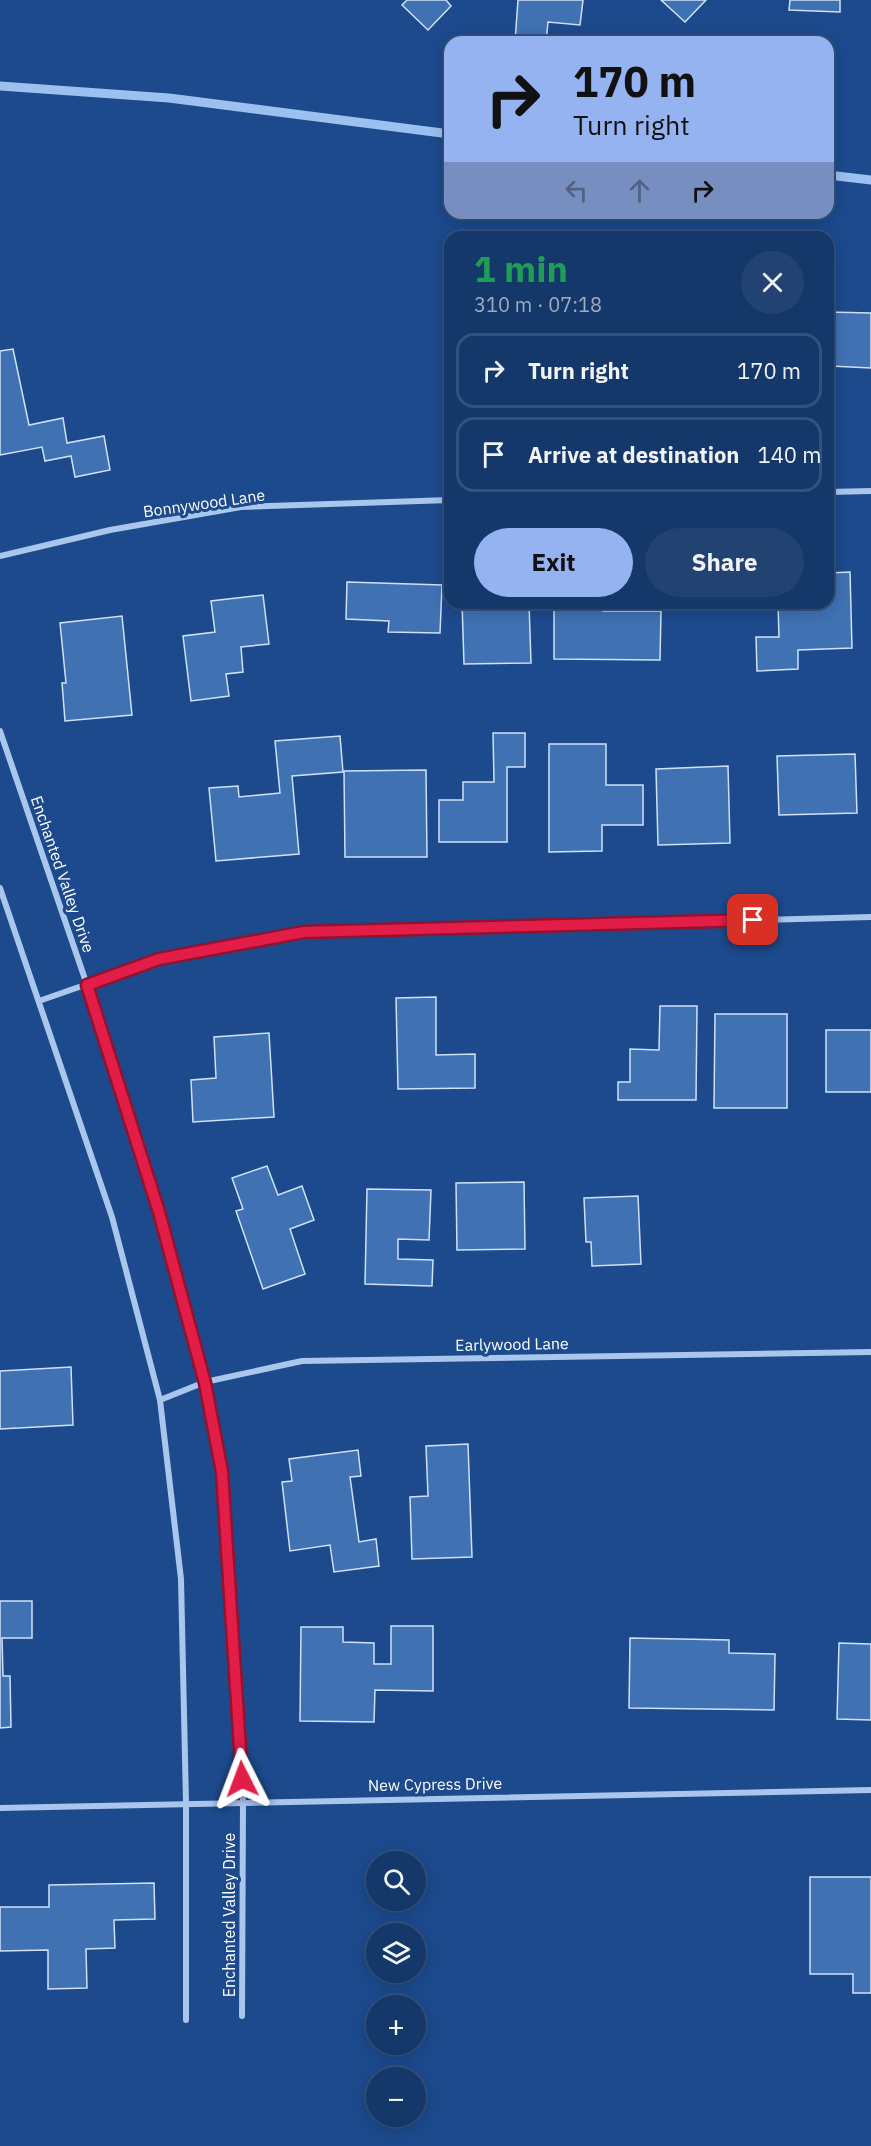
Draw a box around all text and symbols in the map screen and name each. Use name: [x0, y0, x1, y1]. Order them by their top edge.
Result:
text: 170 m: [573, 54, 696, 109]
icon: right: [474, 60, 552, 138]
text: Turn right: [573, 107, 690, 142]
icon: left: [560, 174, 593, 207]
icon: ahead: [623, 174, 656, 207]
icon: right: [686, 174, 719, 207]
text: 1 min: [474, 245, 568, 292]
button: close: [741, 251, 804, 314]
text: 310 m · 07:18: [474, 291, 602, 318]
icon: right: [477, 354, 510, 387]
text: Turn right: [528, 356, 629, 385]
text: 170 m: [737, 356, 801, 385]
icon: arrive: [477, 438, 510, 471]
text: Arrive at destination: [528, 440, 739, 469]
text: 140 m: [757, 440, 821, 469]
street label: Bonnywood Lane: [142, 485, 267, 521]
button: Exit: [474, 528, 633, 597]
button: Share: [645, 528, 804, 597]
street label: Enchanted Valley Drive: [27, 793, 99, 955]
pin: [727, 894, 778, 945]
icon: arrive: [736, 903, 769, 936]
street label: Earlywood Lane: [455, 1333, 569, 1355]
position arrow: [210, 1747, 274, 1811]
street label: New Cypress Drive: [368, 1773, 503, 1795]
street label: Enchanted Valley Drive: [219, 1832, 239, 1997]
map controls: [366, 1851, 426, 2127]
button: search: [366, 1851, 426, 1911]
button: layers: [366, 1923, 426, 1983]
button: +: [366, 1995, 426, 2055]
button: −: [366, 2067, 426, 2127]

